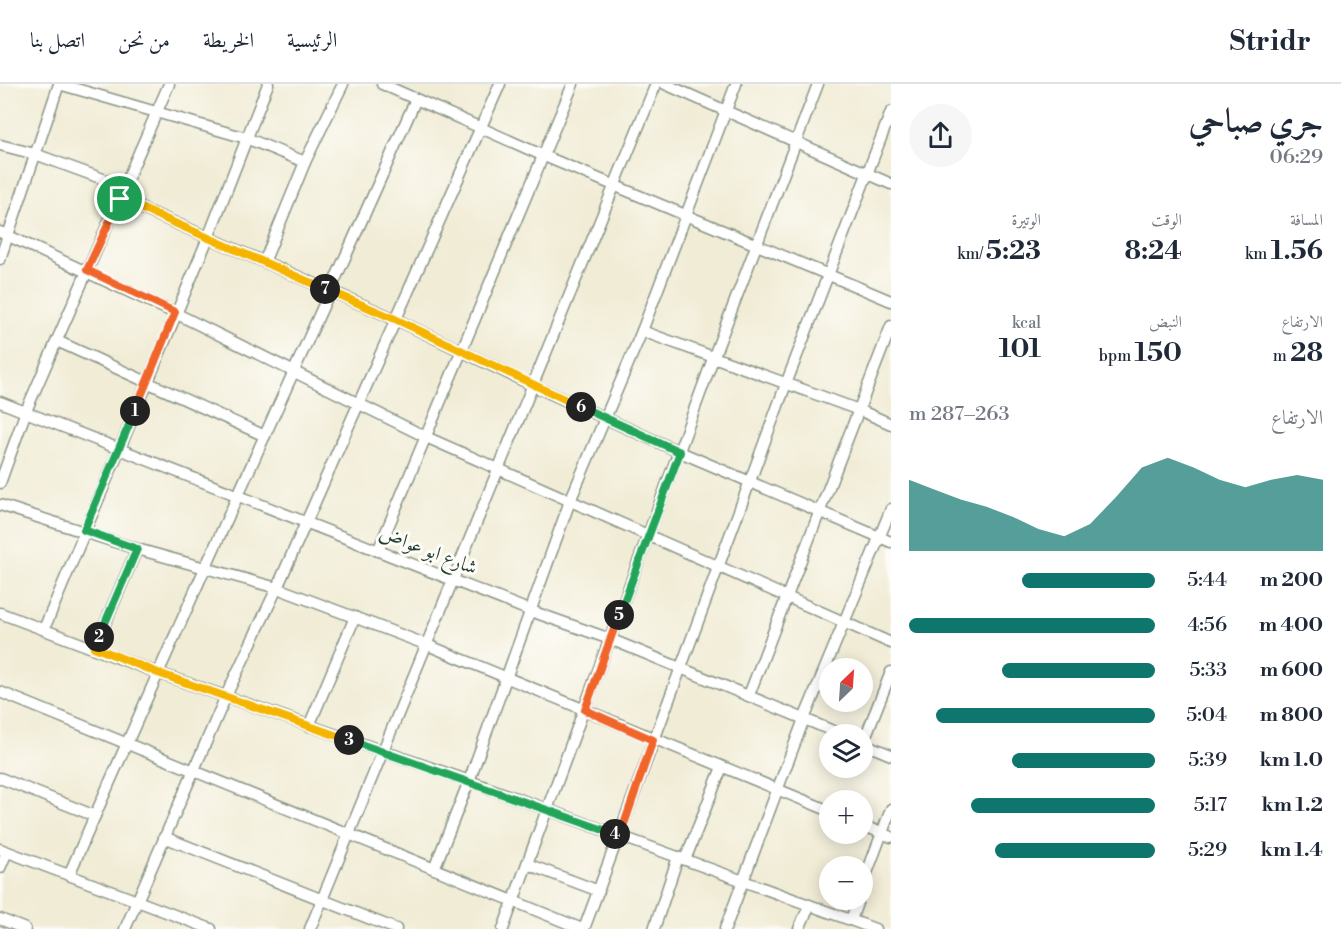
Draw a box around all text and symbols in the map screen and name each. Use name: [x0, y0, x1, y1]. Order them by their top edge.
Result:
text: Stridr: [1229, 24, 1311, 59]
text: اتصل بنا: [30, 28, 85, 54]
text: من نحن: [118, 28, 170, 54]
text: الخريطة: [203, 28, 254, 54]
text: الرئيسية: [287, 28, 337, 54]
text: جري صباحي: [1189, 102, 1323, 143]
button: share: [909, 104, 972, 167]
text: 06:29: [1270, 145, 1323, 170]
pin: [94, 173, 145, 224]
icon: arrive: [103, 182, 136, 215]
text: الوتيرة: [1011, 210, 1041, 230]
text: الوقت: [1151, 210, 1182, 230]
text: المسافة: [1290, 210, 1323, 230]
text: 5:23: [986, 235, 1041, 267]
text: 8:24: [1124, 235, 1182, 267]
text: 1.56: [1271, 235, 1323, 267]
text: /km: [957, 244, 986, 264]
text: km: [1245, 244, 1271, 264]
pin: 7: [310, 274, 340, 304]
text: 7: [320, 279, 330, 299]
text: النبض: [1149, 312, 1182, 332]
text: الارتفاع: [1281, 312, 1323, 332]
text: kcal: [1012, 313, 1041, 333]
text: 101: [999, 333, 1041, 365]
text: 150: [1134, 337, 1182, 369]
text: 28: [1290, 337, 1323, 369]
text: bpm: [1099, 346, 1134, 366]
text: m: [1273, 346, 1290, 366]
pin: 6: [566, 392, 596, 422]
pin: 1: [120, 396, 150, 426]
text: 6: [576, 397, 586, 417]
text: 1: [131, 401, 139, 421]
text: 263–287 m: [909, 402, 1009, 427]
text: الارتفاع: [1271, 406, 1323, 431]
street label: شارع ابو عواض: [374, 521, 481, 585]
text: 5:44: [1187, 568, 1227, 593]
text: 200 m: [1260, 568, 1323, 593]
pin: 5: [604, 600, 634, 630]
text: 5: [614, 605, 624, 625]
text: 4:56: [1187, 613, 1227, 638]
text: 400 m: [1259, 613, 1323, 638]
pin: 2: [84, 622, 114, 652]
text: 2: [94, 627, 104, 647]
north arrow: [819, 658, 873, 712]
map controls: [819, 658, 873, 910]
text: 5:33: [1189, 658, 1227, 683]
text: 600 m: [1260, 658, 1323, 683]
text: 5:04: [1186, 703, 1227, 728]
text: 800 m: [1260, 703, 1323, 728]
button: layers: [819, 724, 873, 778]
pin: 3: [334, 725, 364, 755]
text: 3: [344, 730, 354, 750]
text: 5:39: [1188, 748, 1227, 773]
text: 1.0 km: [1259, 748, 1323, 773]
button: +: [819, 790, 873, 844]
text: 5:17: [1194, 793, 1227, 818]
text: 1.2 km: [1261, 793, 1323, 818]
pin: 4: [600, 819, 630, 849]
text: 4: [610, 824, 620, 844]
text: 5:29: [1188, 838, 1227, 863]
text: 1.4 km: [1261, 838, 1323, 863]
button: −: [819, 856, 873, 910]

